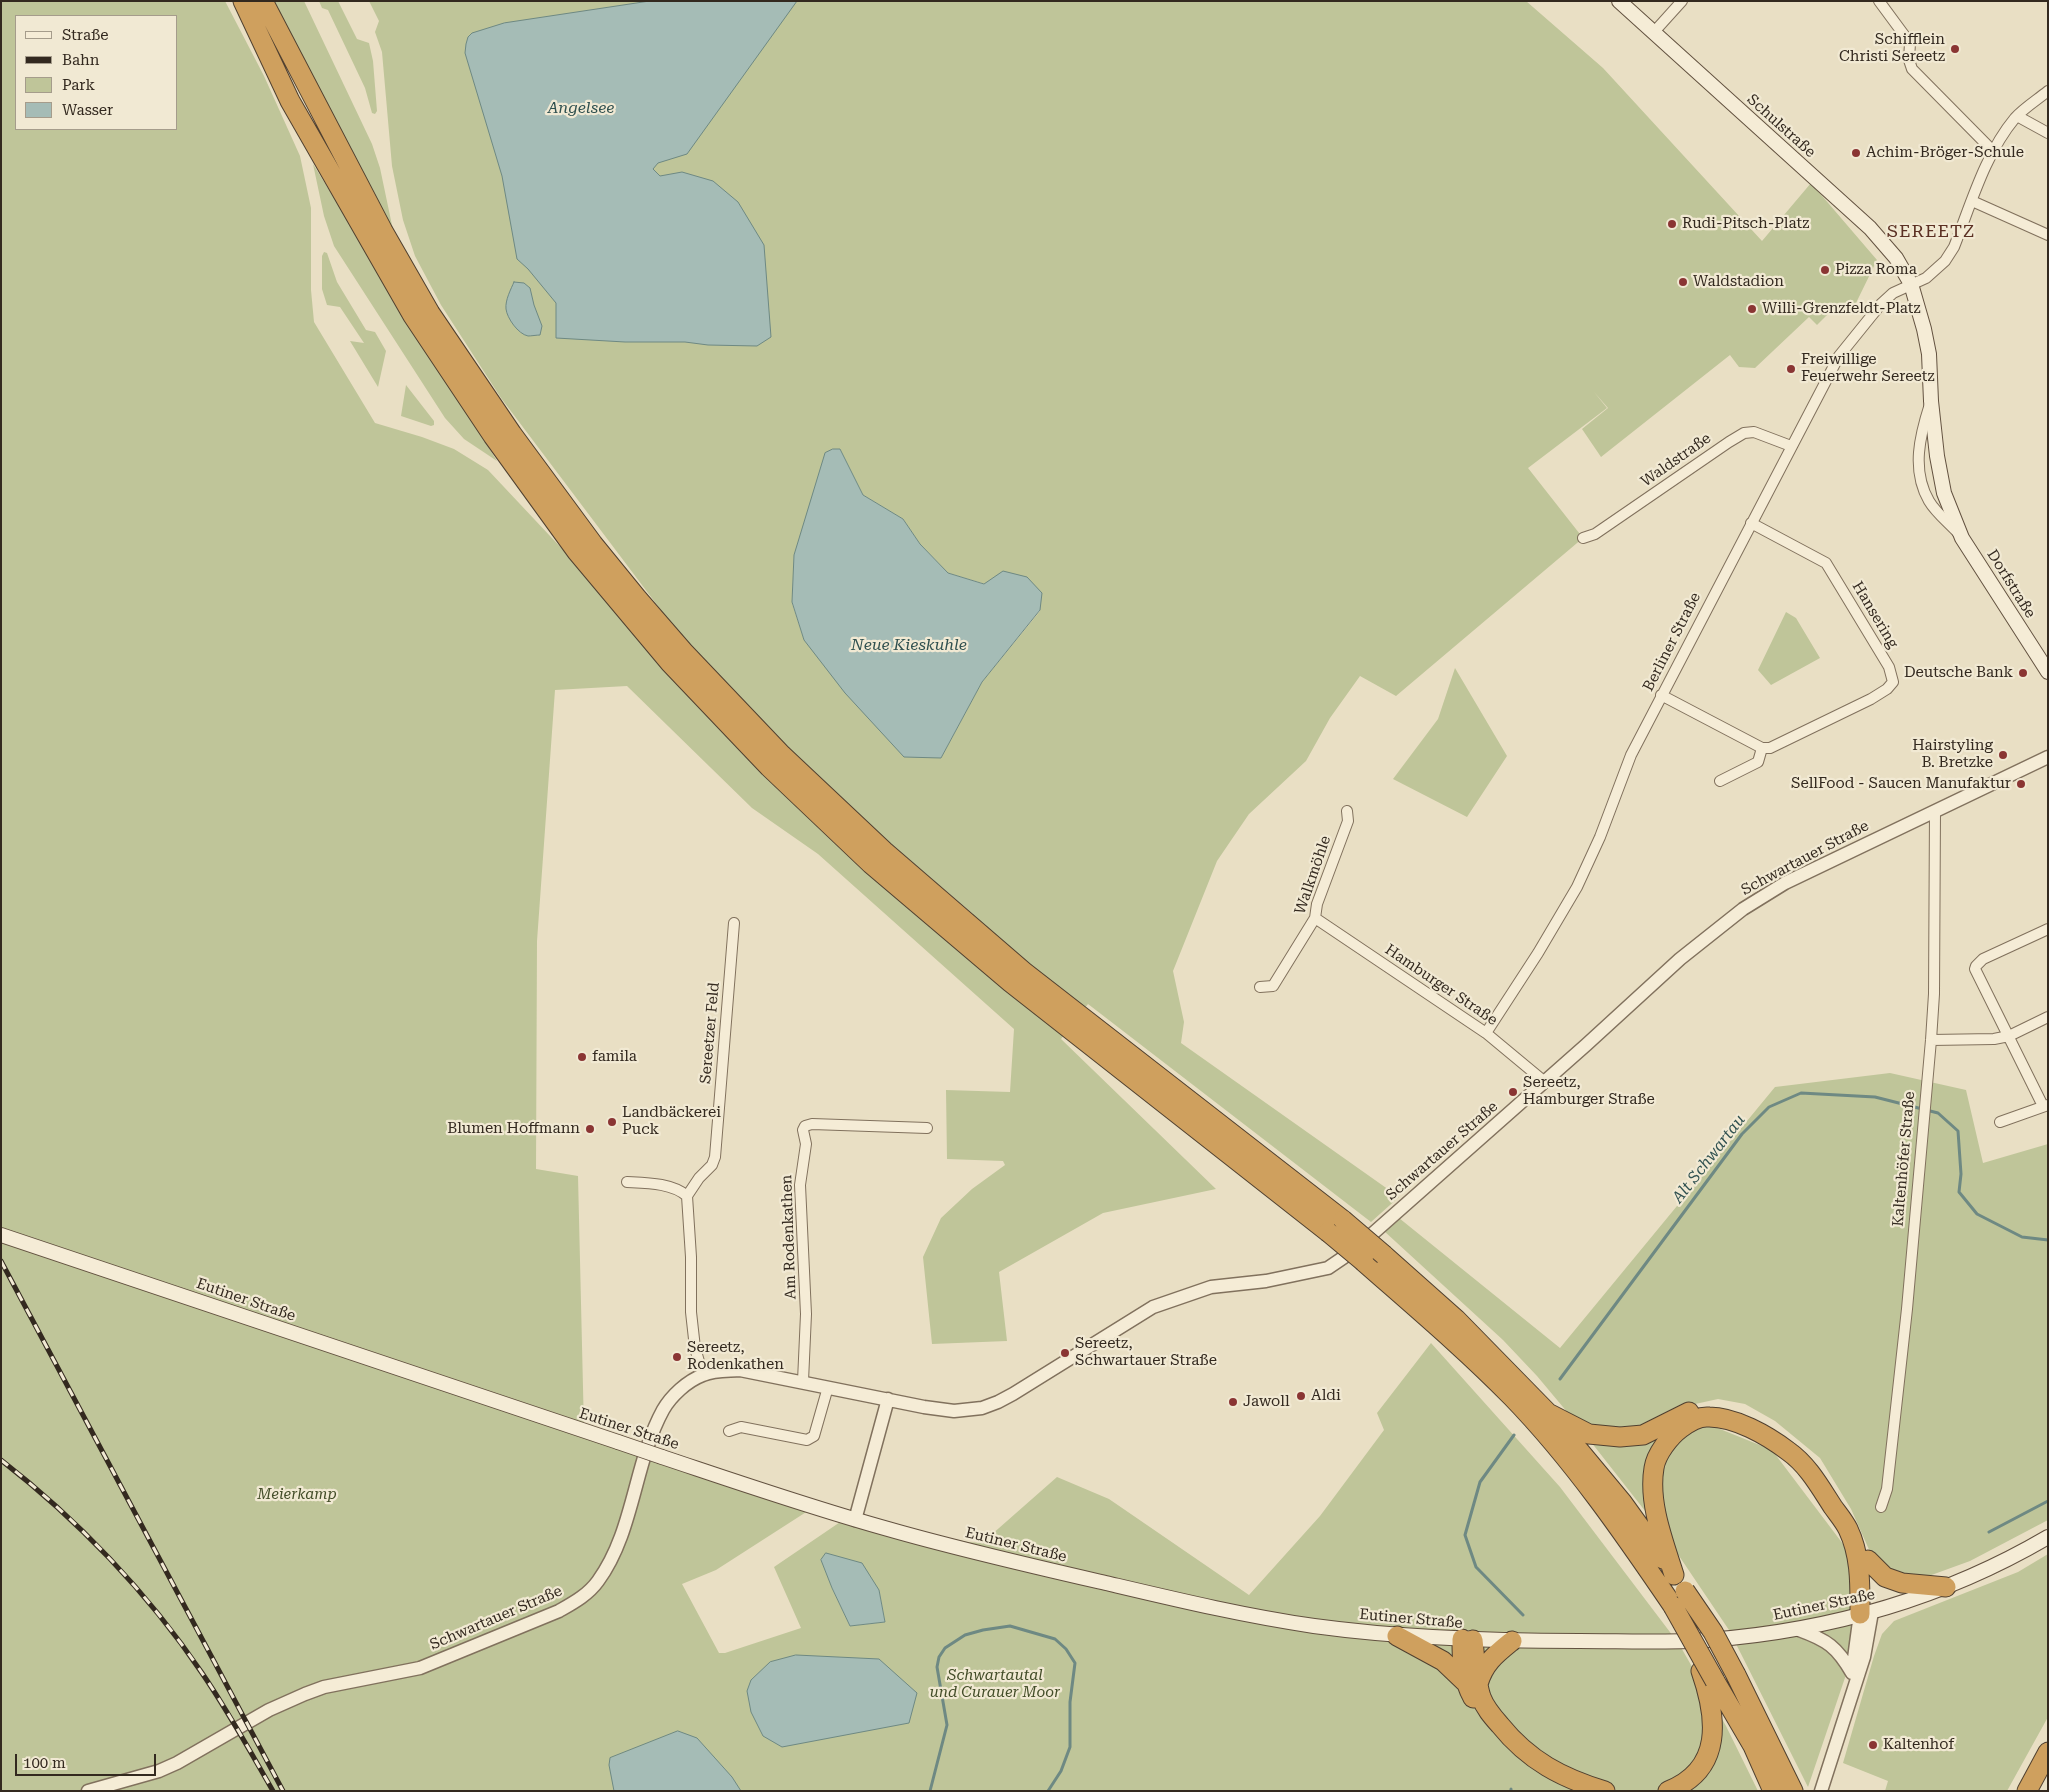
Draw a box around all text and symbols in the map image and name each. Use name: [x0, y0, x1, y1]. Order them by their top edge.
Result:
legend: [15, 15, 178, 130]
text: Straße: [62, 26, 109, 44]
place label: Schifflein Christi Sereetz: [1839, 31, 1945, 66]
marker: Schifflein Christi Sereetz: [1949, 43, 1961, 55]
text: Bahn: [62, 51, 99, 69]
text: Park: [62, 76, 95, 94]
street label: Schulstraße: [1743, 91, 1819, 161]
water label: Angelsee: [548, 98, 614, 118]
text: Wasser: [62, 101, 113, 119]
place label: Achim-Bröger-Schule: [1866, 144, 2024, 162]
marker: Achim-Bröger-Schule: [1850, 147, 1862, 159]
place label: Rudi-Pitsch-Platz: [1682, 215, 1809, 233]
marker: Rudi-Pitsch-Platz: [1666, 218, 1678, 230]
district label: SEREETZ: [1886, 221, 1976, 243]
place label: Pizza Roma: [1835, 261, 1917, 279]
marker: Pizza Roma: [1819, 264, 1831, 276]
place label: Waldstadion: [1693, 273, 1784, 291]
marker: Waldstadion: [1677, 276, 1689, 288]
place label: Willi-Grenzfeldt-Platz: [1762, 300, 1921, 318]
marker: Willi-Grenzfeldt-Platz: [1746, 303, 1758, 315]
place label: Freiwillige Feuerwehr Sereetz: [1801, 351, 1935, 386]
marker: Freiwillige Feuerwehr Sereetz: [1785, 363, 1797, 375]
street label: Waldstraße: [1637, 429, 1715, 491]
street label: Dorfstraße: [1983, 546, 2039, 622]
street label: Hansering: [1848, 578, 1902, 652]
street label: Berliner Straße: [1639, 590, 1705, 694]
water label: Neue Kieskuhle: [851, 635, 967, 655]
place label: Deutsche Bank: [1904, 664, 2013, 682]
marker: Deutsche Bank: [2017, 667, 2029, 679]
place label: Hairstyling B. Bretzke: [1912, 737, 1993, 772]
marker: Hairstyling B. Bretzke: [1997, 749, 2009, 761]
place label: SellFood - Saucen Manufaktur: [1791, 775, 2011, 793]
marker: SellFood - Saucen Manufaktur: [2015, 778, 2027, 790]
street label: Schwartauer Straße: [1738, 817, 1872, 899]
street label: Walkmöhle: [1291, 833, 1335, 917]
street label: Hamburger Straße: [1381, 941, 1501, 1029]
street label: Sereetzer Feld: [697, 981, 723, 1085]
place label: famila: [592, 1048, 637, 1066]
marker: famila: [576, 1051, 588, 1063]
place label: Sereetz, Hamburger Straße: [1523, 1074, 1655, 1109]
marker: Sereetz, Hamburger Straße: [1507, 1086, 1519, 1098]
street label: Kaltenhöfer Straße: [1889, 1091, 1919, 1227]
street label: Schwartauer Straße: [1383, 1098, 1501, 1204]
place label: Landbäckerei Puck: [622, 1104, 721, 1139]
water label: Alt Schwartau: [1669, 1111, 1749, 1207]
marker: Landbäckerei Puck: [606, 1116, 618, 1128]
place label: Blumen Hoffmann: [447, 1120, 580, 1138]
marker: Blumen Hoffmann: [584, 1123, 596, 1135]
street label: Am Rodenkathen: [778, 1174, 800, 1300]
street label: Eutiner Straße: [194, 1275, 298, 1325]
place label: Sereetz, Schwartauer Straße: [1075, 1335, 1217, 1370]
place label: Sereetz, Rodenkathen: [687, 1339, 784, 1374]
marker: Sereetz, Schwartauer Straße: [1059, 1347, 1071, 1359]
marker: Sereetz, Rodenkathen: [671, 1351, 683, 1363]
place label: Aldi: [1311, 1387, 1341, 1405]
marker: Aldi: [1295, 1390, 1307, 1402]
place label: Jawoll: [1243, 1393, 1290, 1411]
marker: Jawoll: [1227, 1396, 1239, 1408]
street label: Eutiner Straße: [577, 1404, 681, 1454]
park label: Meierkamp: [257, 1486, 337, 1504]
street label: Eutiner Straße: [963, 1524, 1069, 1566]
street label: Schwartauer Straße: [427, 1582, 565, 1654]
street label: Eutiner Straße: [1771, 1585, 1877, 1625]
street label: Eutiner Straße: [1359, 1606, 1463, 1632]
park label: Schwartautal und Curauer Moor: [930, 1667, 1060, 1702]
place label: Kaltenhof: [1883, 1736, 1954, 1754]
marker: Kaltenhof: [1867, 1739, 1879, 1751]
scale bar: [18, 1744, 159, 1776]
text: 100 m: [23, 1754, 66, 1772]

